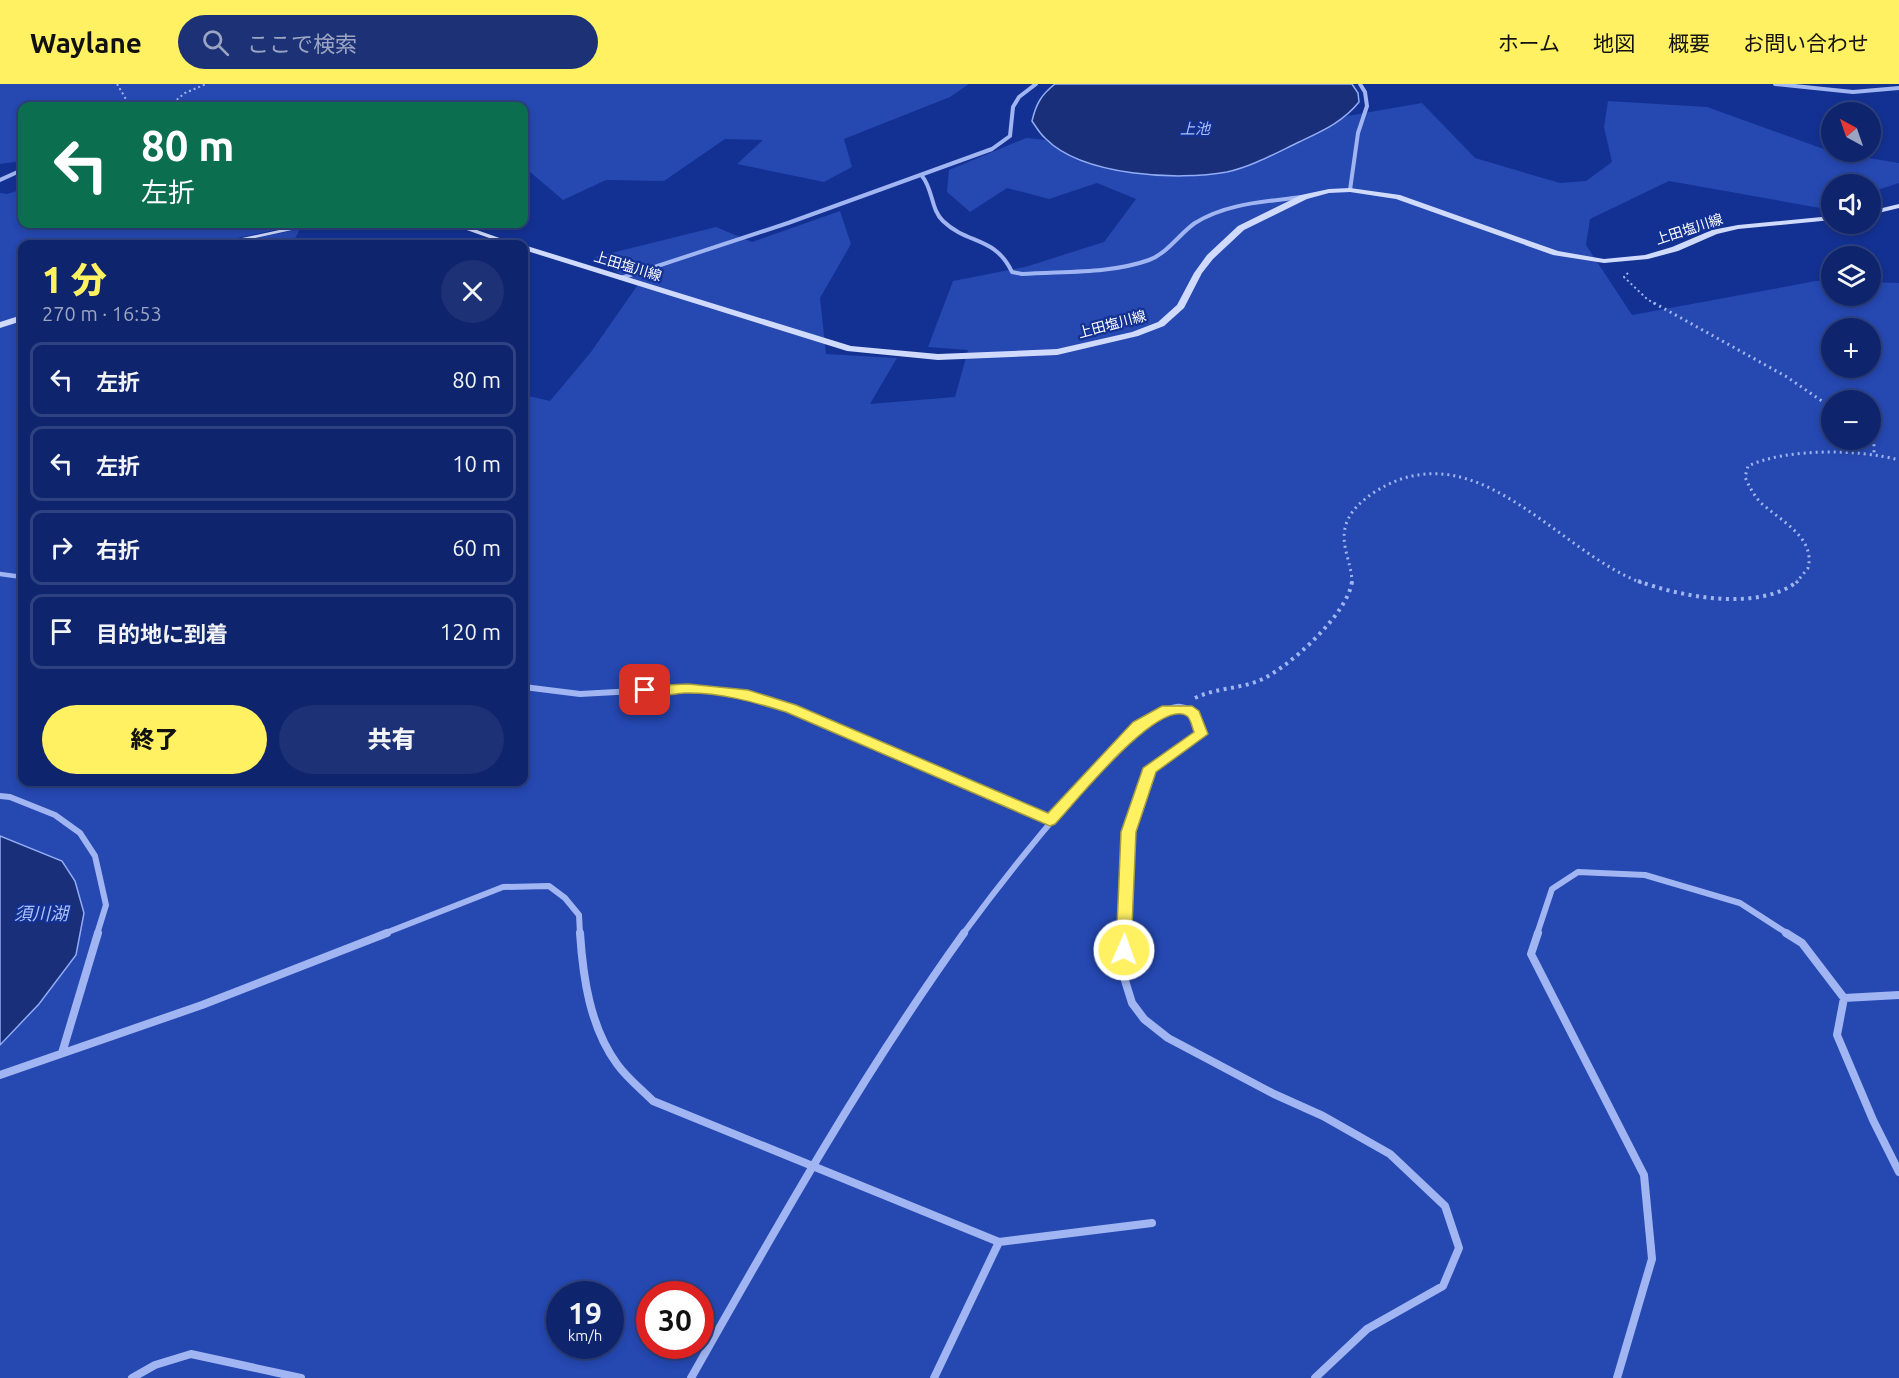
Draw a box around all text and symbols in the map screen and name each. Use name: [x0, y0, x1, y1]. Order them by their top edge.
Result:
search box: [178, 15, 598, 69]
icon: search: [199, 26, 232, 59]
text: Waylane: [30, 27, 142, 58]
text: ここで検索: [247, 31, 357, 56]
text: ホーム: [1498, 31, 1560, 55]
text: 地図: [1593, 31, 1635, 55]
text: 概要: [1668, 31, 1710, 55]
text: お問い合わせ: [1743, 31, 1869, 55]
north arrow: [1821, 102, 1881, 162]
map controls: [1821, 102, 1881, 450]
water label: 上池: [1180, 120, 1212, 137]
text: 80 m: [141, 122, 235, 169]
icon: left: [42, 126, 120, 204]
button: sound: [1821, 174, 1881, 234]
text: 左折: [141, 177, 195, 207]
street label: 上田塩川線: [1653, 211, 1725, 247]
button: layers: [1821, 246, 1881, 306]
street label: 上田塩川線: [592, 248, 664, 284]
text: 1 分: [42, 259, 107, 300]
button: close: [441, 260, 504, 323]
text: 270 m · 16:53: [42, 302, 162, 325]
street label: 上田塩川線: [1076, 307, 1148, 341]
button: +: [1821, 318, 1881, 378]
icon: left: [45, 363, 78, 396]
text: 80 m: [452, 367, 501, 392]
text: 左折: [96, 369, 140, 394]
button: −: [1821, 390, 1881, 450]
icon: left: [45, 447, 78, 480]
text: 10 m: [452, 451, 501, 476]
text: 左折: [96, 453, 140, 478]
icon: right: [45, 531, 78, 564]
text: 60 m: [452, 535, 501, 560]
text: 右折: [96, 537, 140, 562]
icon: arrive: [45, 615, 78, 648]
text: 120 m: [440, 619, 501, 644]
text: 目的地に到着: [96, 621, 228, 646]
pin: [619, 664, 670, 715]
icon: arrive: [628, 673, 661, 706]
button: 終了: [42, 705, 267, 774]
button: 共有: [279, 705, 504, 774]
water label: 須川湖: [14, 903, 71, 923]
position arrow: [1092, 918, 1156, 982]
speed limit sign: 30: [636, 1281, 714, 1359]
text: 19: [568, 1296, 602, 1330]
text: km/h: [568, 1327, 602, 1344]

